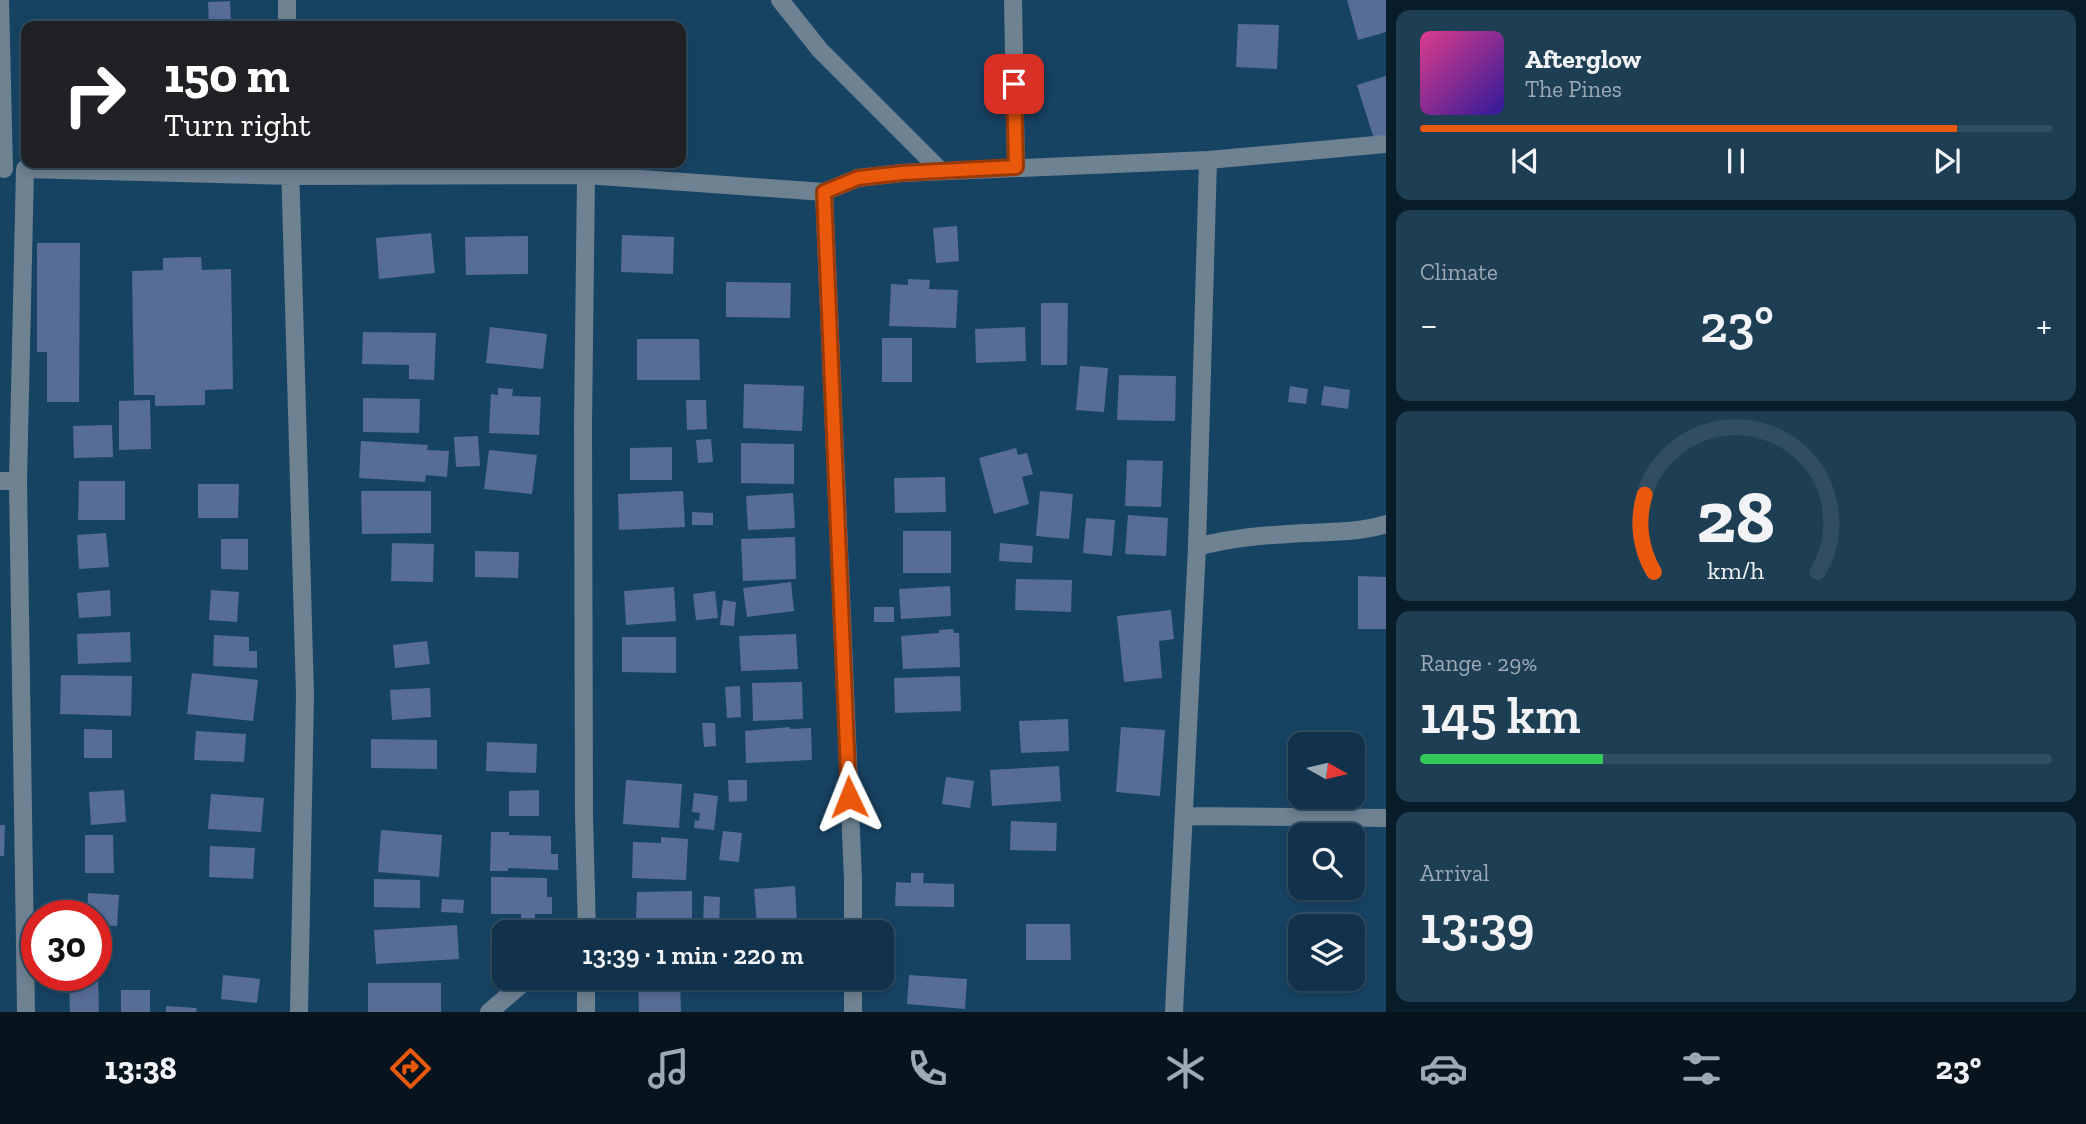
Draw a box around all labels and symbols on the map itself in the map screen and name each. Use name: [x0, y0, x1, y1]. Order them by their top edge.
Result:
pin: [984, 54, 1044, 114]
north arrow: [1288, 732, 1365, 808]
position arrow: [812, 760, 886, 834]
speed limit sign: 30: [21, 900, 112, 991]

